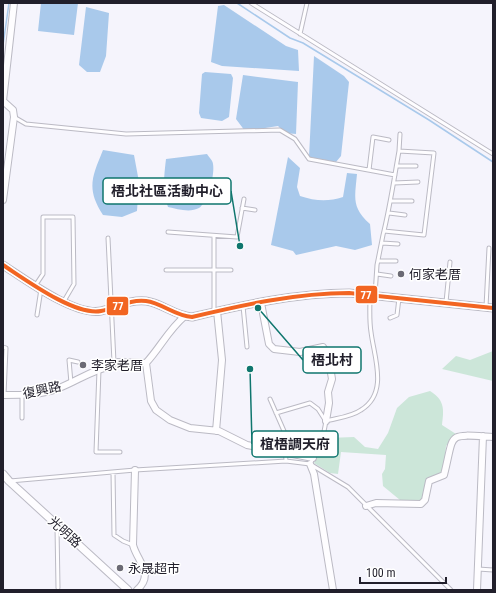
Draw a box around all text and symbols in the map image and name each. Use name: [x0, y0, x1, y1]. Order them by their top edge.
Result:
callout: 梧北社區活動中心: [103, 178, 231, 204]
text: 梧北社區活動中心: [111, 183, 223, 199]
place label: 何家老厝: [409, 267, 461, 282]
marker: 何家老厝: [396, 269, 406, 279]
line badge: 77: [355, 285, 378, 304]
text: 77: [360, 289, 372, 302]
line badge: 77: [106, 296, 129, 316]
text: 77: [112, 300, 124, 313]
callout: 梧北村: [303, 347, 361, 373]
text: 梧北村: [311, 352, 353, 368]
place label: 李家老厝: [91, 358, 143, 373]
marker: 李家老厝: [78, 360, 88, 370]
street label: 復興路: [21, 379, 63, 401]
callout: 椬梧調天府: [252, 431, 338, 457]
text: 椬梧調天府: [260, 436, 330, 452]
street label: 光明路: [45, 513, 85, 551]
scale bar: [360, 559, 446, 585]
place label: 永晟超市: [128, 561, 180, 576]
marker: 永晟超市: [115, 563, 125, 573]
text: 100 m: [366, 566, 396, 580]

